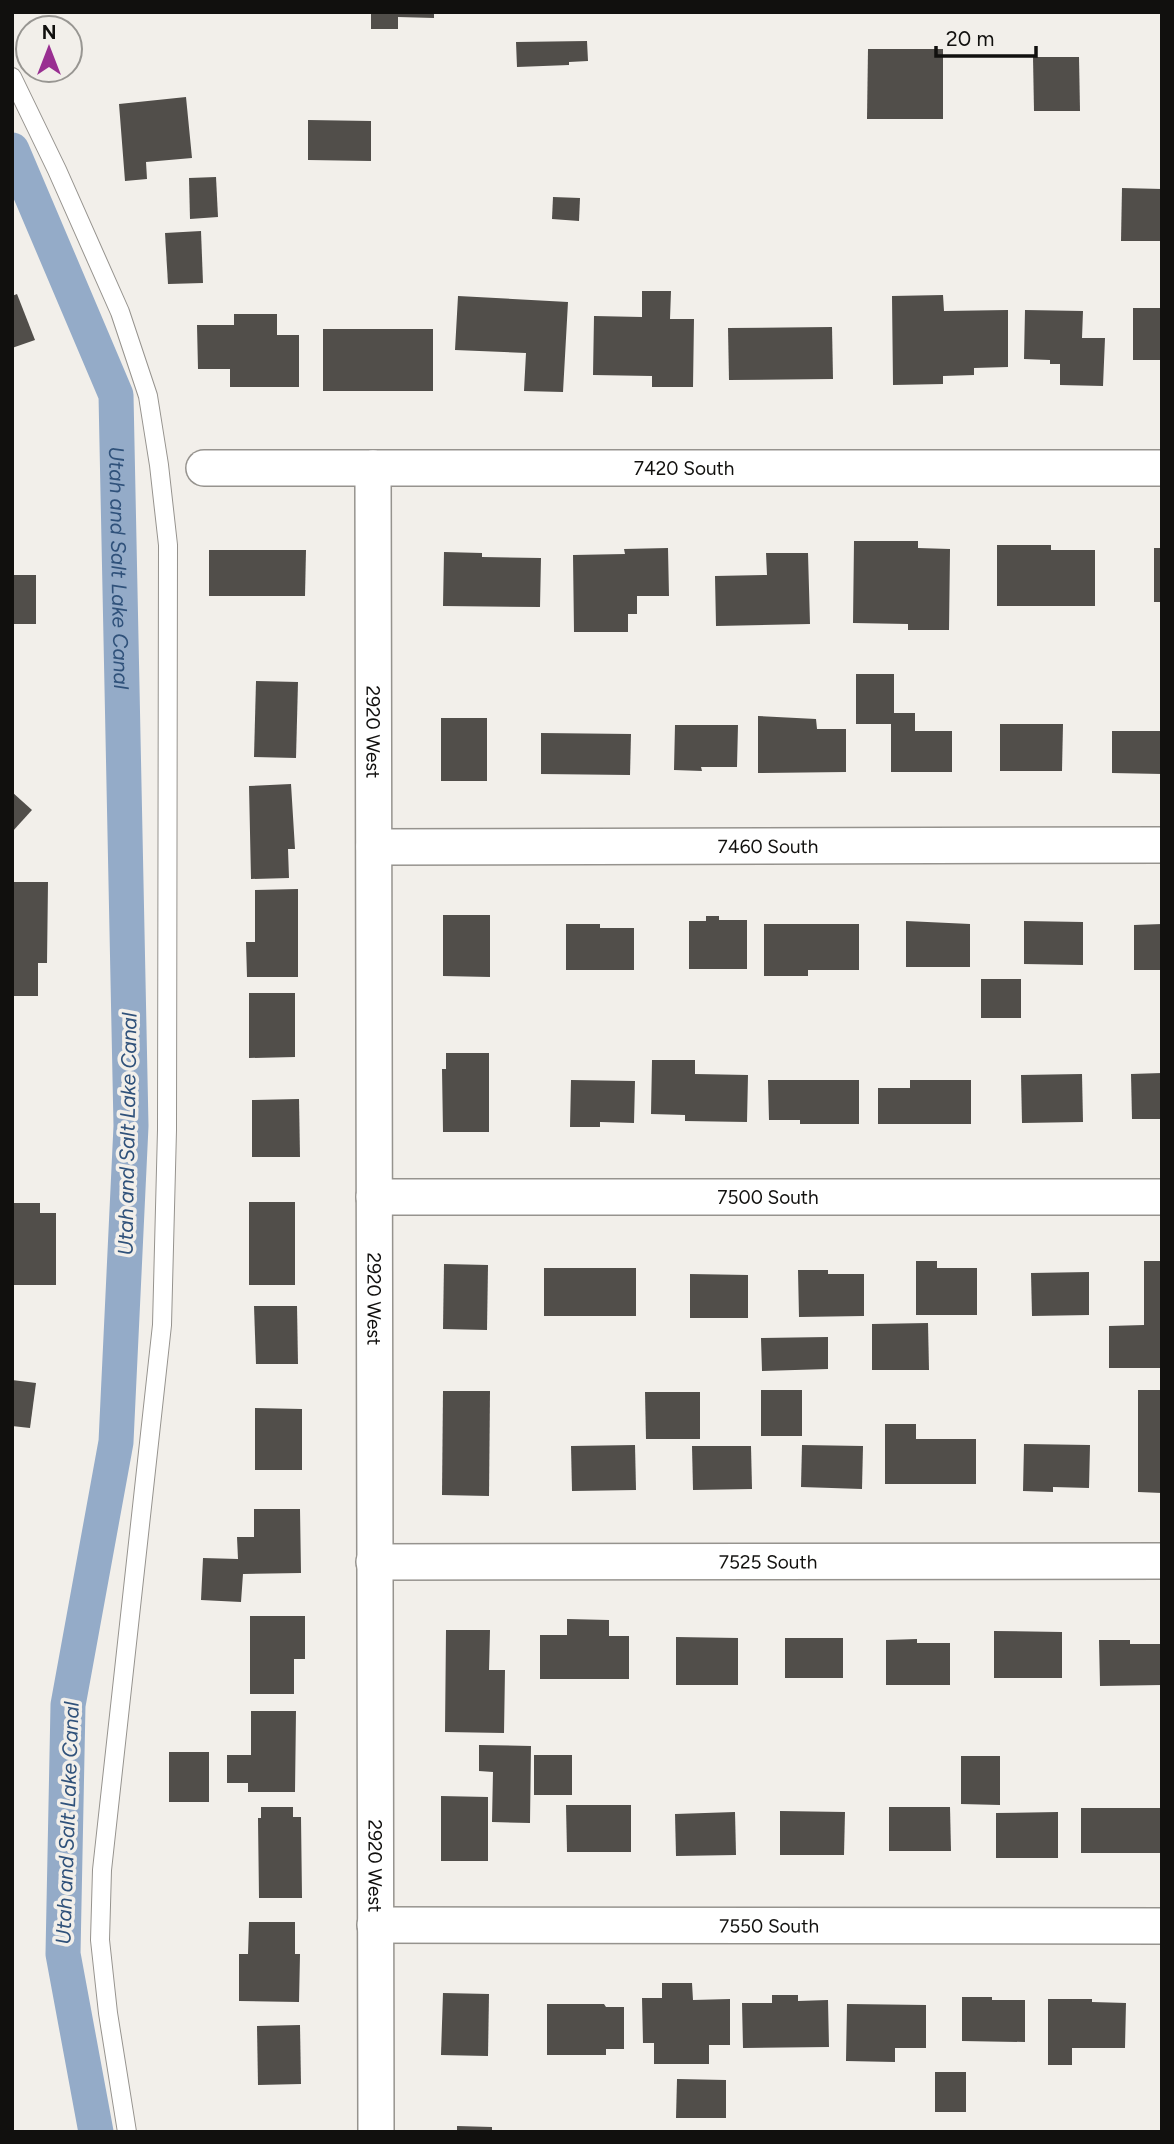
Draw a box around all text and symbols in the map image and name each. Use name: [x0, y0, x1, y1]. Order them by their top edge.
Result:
north arrow: [14, 14, 84, 84]
scale bar: [936, 14, 1036, 58]
text: N: [42, 21, 56, 44]
text: 20 m: [946, 26, 994, 51]
water label: Utah and Salt Lake Canal: [105, 446, 135, 690]
street label: 7420 South: [634, 457, 734, 480]
street label: 2920 West: [362, 686, 385, 778]
street label: 7460 South: [718, 834, 818, 858]
water label: Utah and Salt Lake Canal: [112, 1012, 142, 1256]
street label: 7500 South: [717, 1186, 819, 1209]
street label: 2920 West: [363, 1253, 386, 1345]
street label: 7525 South: [719, 1550, 817, 1573]
water label: Utah and Salt Lake Canal: [50, 1701, 84, 1945]
street label: 2920 West: [364, 1820, 387, 1912]
street label: 7550 South: [719, 1914, 819, 1937]

